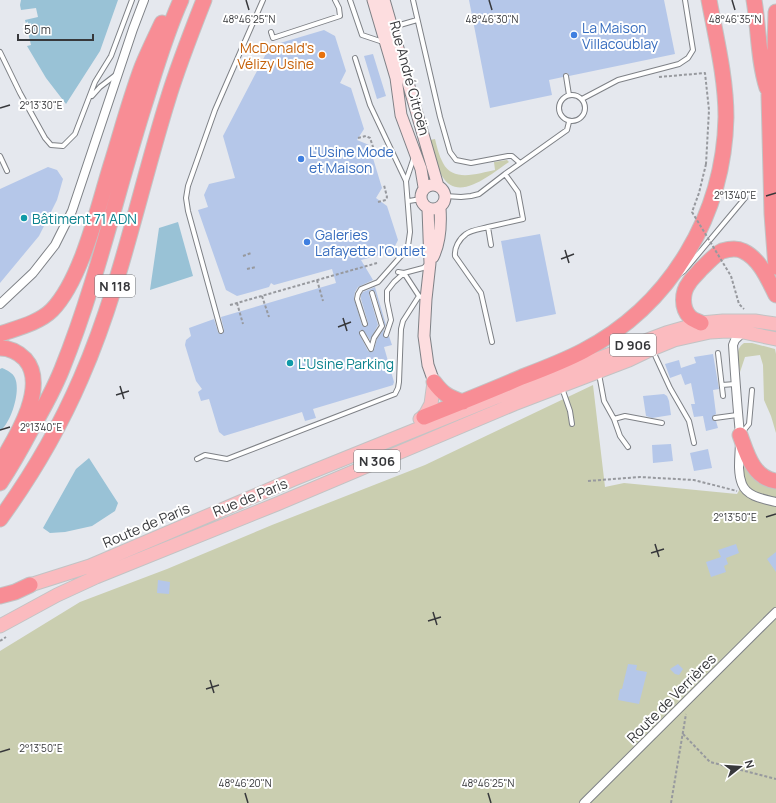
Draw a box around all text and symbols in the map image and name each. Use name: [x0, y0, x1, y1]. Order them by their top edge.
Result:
text: 48°46'25"N: [223, 12, 275, 26]
text: 48°46'30"N: [466, 12, 519, 26]
text: 48°46'35"N: [709, 12, 761, 26]
scale bar: [18, 16, 93, 42]
place label: La Maison Villacoublay: [582, 18, 659, 53]
street label: Rue André Citroën: [386, 19, 434, 137]
text: 50 m: [24, 21, 51, 38]
marker: La Maison Villacoublay: [569, 30, 579, 40]
place label: McDonald's Vélizy Usine: [237, 38, 314, 73]
marker: McDonald's Vélizy Usine: [317, 50, 327, 60]
text: 2°13'30"E: [19, 98, 63, 112]
place label: L'Usine Mode et Maison: [309, 142, 394, 177]
marker: L'Usine Mode et Maison: [296, 154, 306, 164]
text: 2°13'40"E: [714, 188, 756, 202]
place label: Bâtiment 71 ADN: [32, 209, 137, 228]
marker: Bâtiment 71 ADN: [19, 213, 29, 223]
place label: Galeries Lafayette l'Outlet: [315, 225, 426, 260]
marker: Galeries Lafayette l'Outlet: [302, 237, 312, 247]
road number: N 118: [95, 275, 135, 297]
road number: D 906: [610, 334, 656, 356]
place label: L'Usine Parking: [298, 354, 394, 373]
marker: L'Usine Parking: [285, 358, 295, 368]
text: 2°13'40"E: [20, 420, 62, 434]
road number: N 306: [354, 450, 400, 472]
street label: Rue de Paris: [210, 473, 290, 521]
street label: Route de Paris: [100, 498, 192, 552]
text: 2°13'50"E: [713, 510, 757, 524]
street label: Route de Verrières: [622, 649, 720, 747]
text: 2°13'50"E: [19, 741, 63, 755]
north arrow: [720, 747, 760, 787]
text: N: [742, 758, 758, 770]
text: 48°46'20"N: [218, 776, 272, 790]
text: 48°46'25"N: [462, 776, 514, 790]

